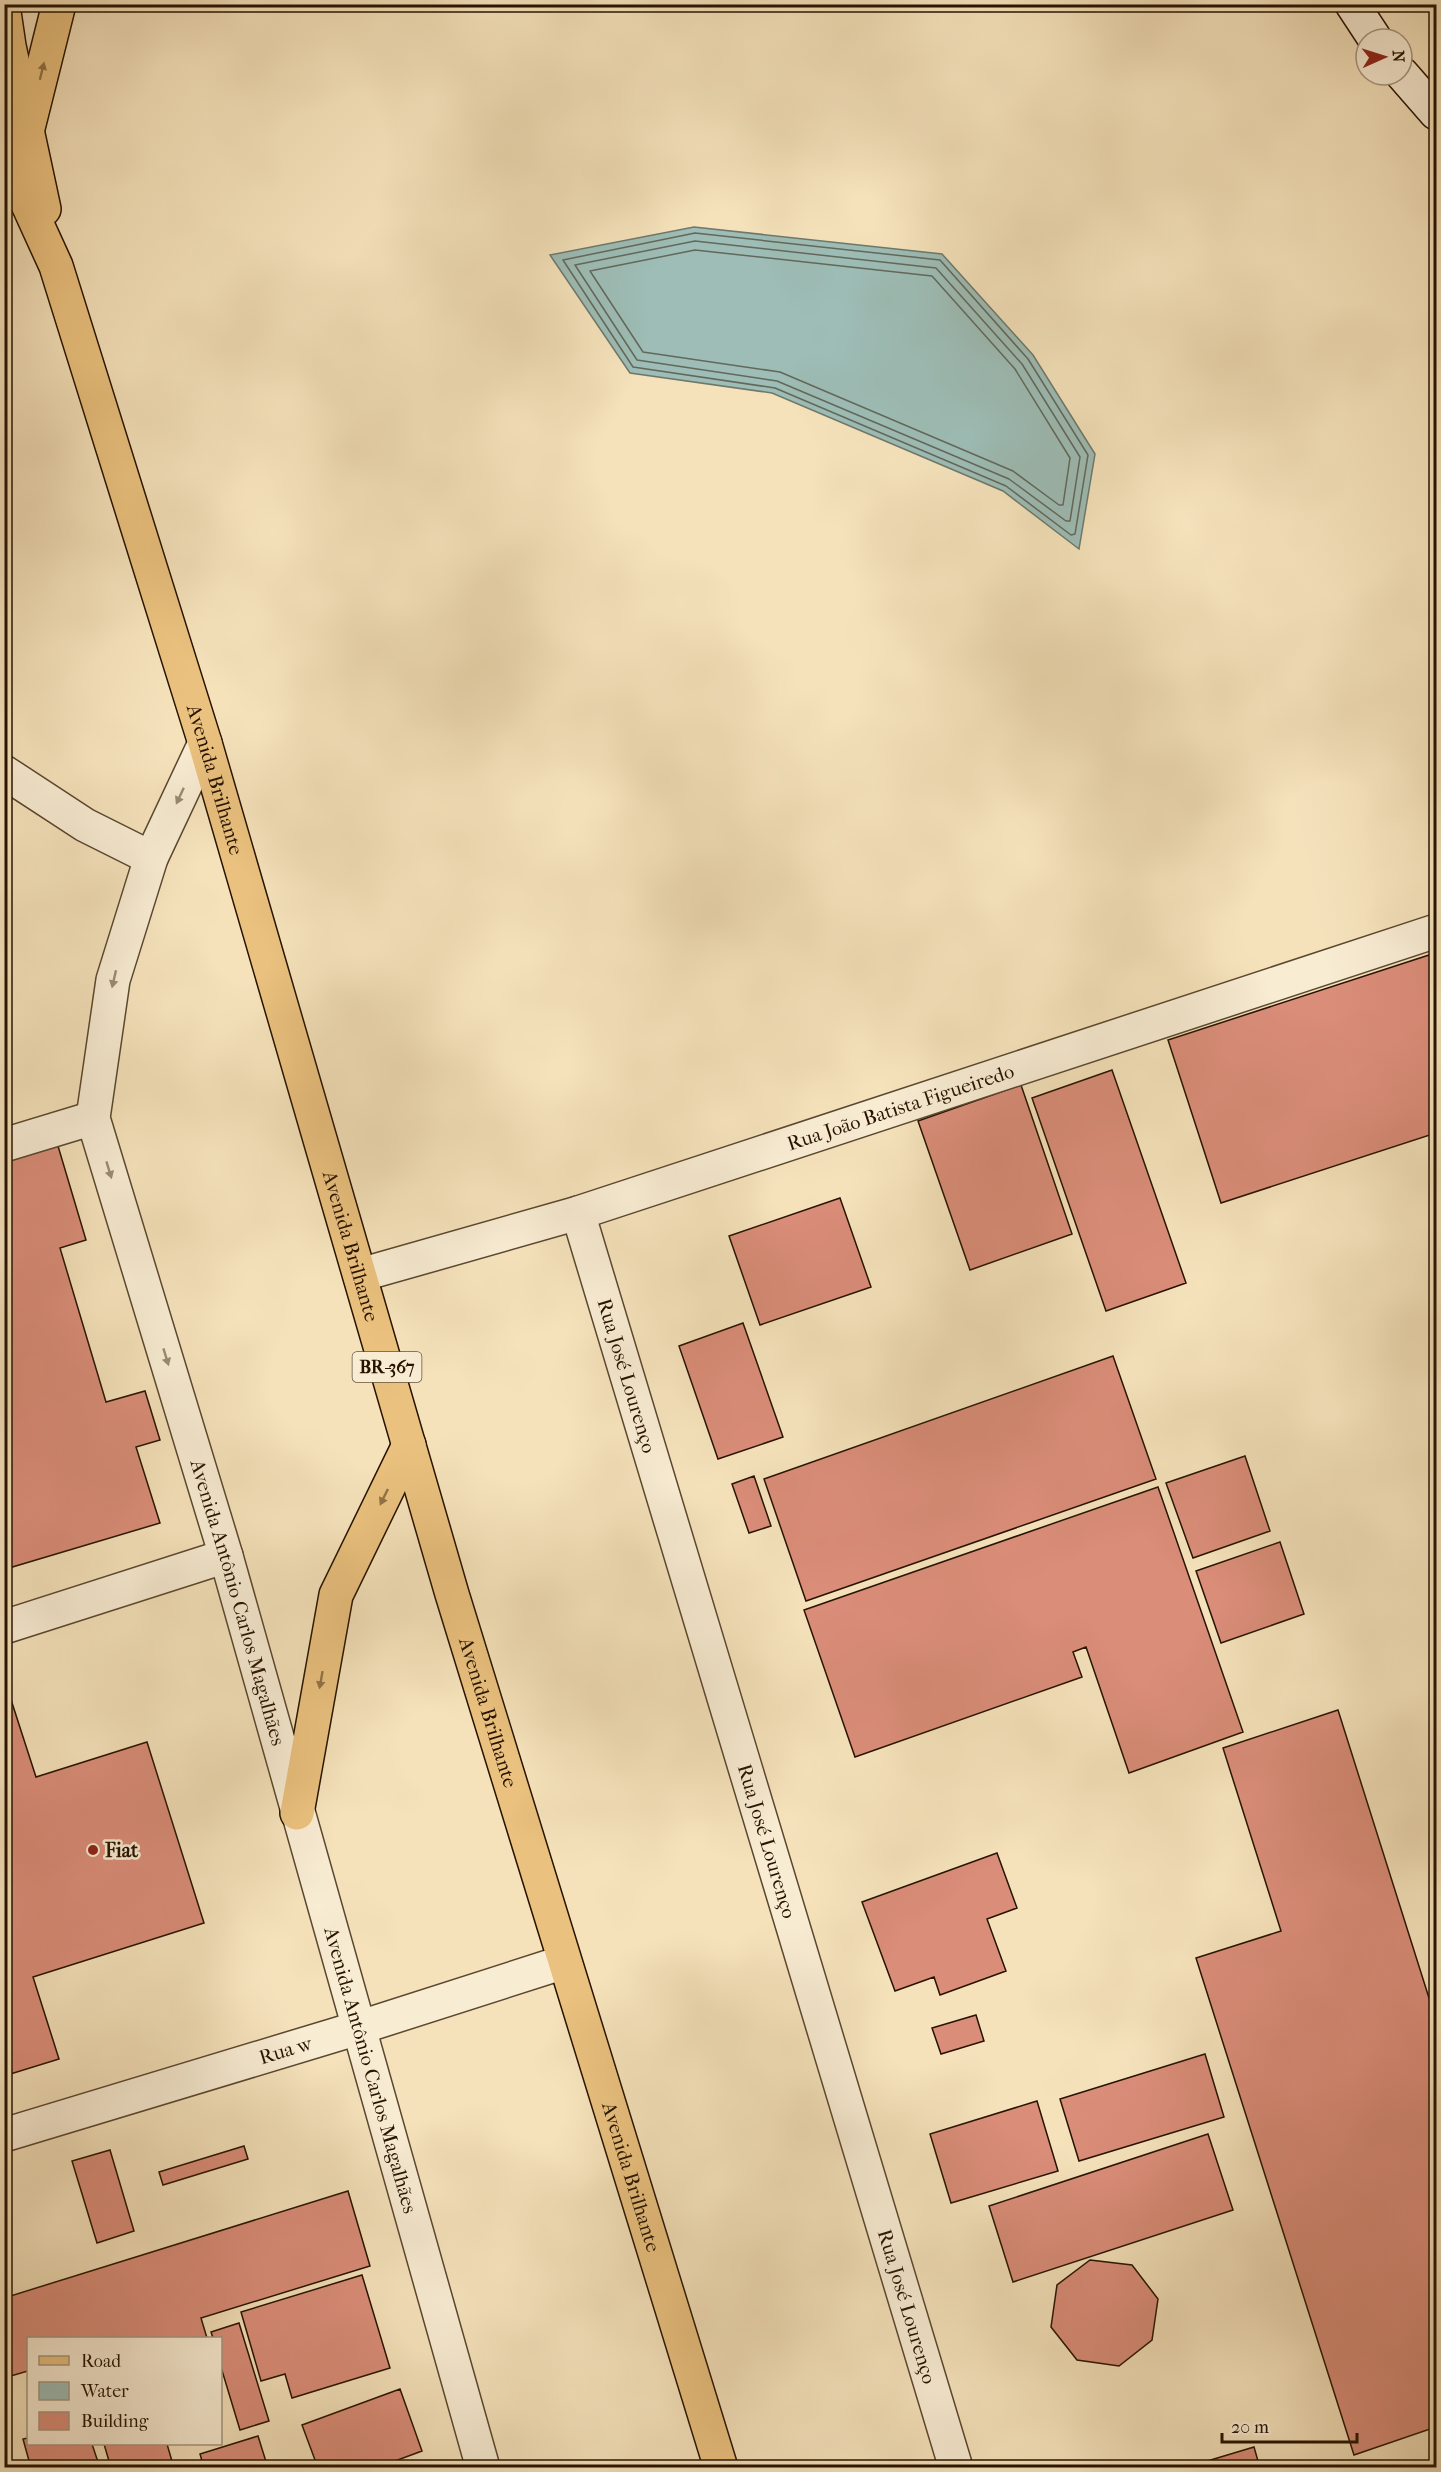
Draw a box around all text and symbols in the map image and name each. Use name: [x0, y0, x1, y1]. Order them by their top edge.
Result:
north arrow: [1354, 27, 1414, 87]
text: N: [1389, 50, 1408, 64]
one-way arrow: [38, 62, 48, 80]
street label: Avenida Brilhante: [182, 700, 248, 858]
one-way arrow: [176, 788, 185, 805]
one-way arrow: [109, 970, 119, 988]
street label: Rua João Batista Figueiredo: [784, 1059, 1017, 1155]
one-way arrow: [105, 1161, 114, 1179]
street label: Avenida Brilhante: [318, 1167, 384, 1324]
street label: Rua José Lourenço: [593, 1296, 661, 1456]
one-way arrow: [162, 1348, 171, 1366]
road number: BR-367: [352, 1352, 422, 1382]
street label: Avenida Antônio Carlos Magalhães: [186, 1456, 290, 1748]
one-way arrow: [379, 1489, 388, 1506]
street label: Avenida Brilhante: [454, 1634, 522, 1790]
one-way arrow: [316, 1671, 325, 1690]
street label: Rua José Lourenço: [733, 1761, 801, 1921]
place label: Fiat: [104, 1839, 139, 1862]
marker: Fiat: [86, 1843, 100, 1857]
street label: Avenida Antônio Carlos Magalhães: [319, 1923, 422, 2216]
street label: Rua w: [256, 2031, 316, 2069]
street label: Avenida Brilhante: [597, 2098, 665, 2255]
street label: Rua José Lourenço: [873, 2226, 941, 2386]
legend: [27, 2337, 222, 2445]
text: Road: [81, 2351, 121, 2372]
text: Water: [80, 2381, 129, 2402]
scale bar: [1222, 2406, 1357, 2444]
text: Building: [81, 2411, 149, 2432]
text: 20 m: [1231, 2417, 1269, 2438]

